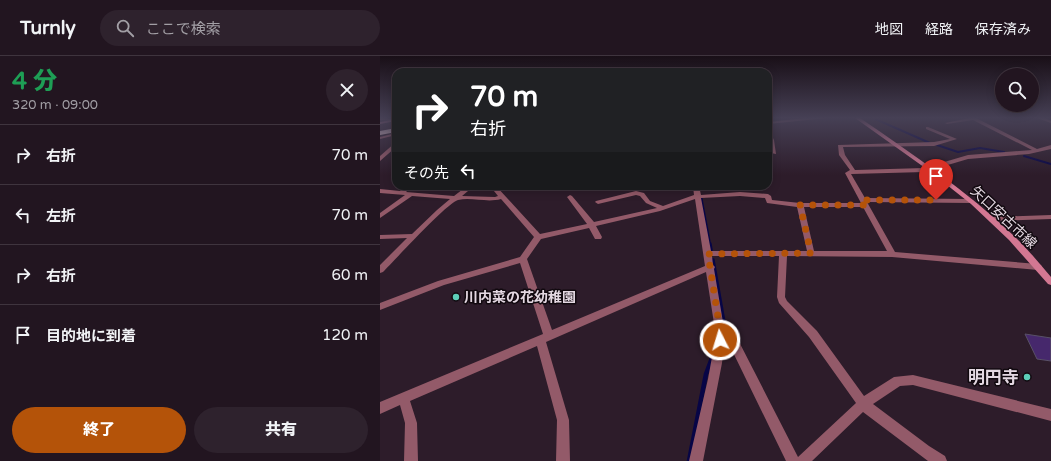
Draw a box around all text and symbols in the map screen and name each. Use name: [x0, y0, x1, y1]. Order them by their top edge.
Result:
search box: [100, 10, 380, 46]
text: Turnly: [20, 17, 76, 39]
icon: search: [114, 17, 136, 39]
text: ここで検索: [146, 20, 221, 38]
text: 地図: [875, 21, 903, 38]
text: 経路: [925, 21, 953, 38]
text: 保存済み: [975, 21, 1031, 38]
text: 4 分: [12, 67, 57, 96]
map controls: [995, 68, 1039, 112]
button: search: [995, 68, 1039, 112]
button: close: [326, 69, 368, 111]
text: 70 m: [470, 80, 538, 114]
icon: right: [404, 84, 456, 136]
text: 320 m · 09:00: [12, 97, 98, 113]
text: 右折: [470, 118, 506, 140]
icon: right: [12, 144, 34, 166]
text: 70 m: [331, 146, 368, 164]
text: 右折: [46, 147, 76, 165]
pin: [919, 159, 953, 200]
icon: left: [457, 160, 479, 182]
text: その先: [404, 164, 449, 182]
icon: arrive: [925, 165, 947, 187]
street label: 矢口安古市線: [967, 183, 1040, 252]
icon: left: [12, 204, 34, 226]
text: 70 m: [331, 206, 368, 224]
text: 左折: [46, 207, 76, 225]
icon: right: [12, 264, 34, 286]
text: 60 m: [331, 266, 368, 284]
text: 右折: [46, 267, 76, 285]
place label: 川内菜の花幼稚園: [464, 289, 576, 306]
marker: 川内菜の花幼稚園: [451, 292, 461, 302]
position arrow: [699, 319, 741, 361]
icon: arrive: [12, 324, 34, 346]
text: 120 m: [322, 326, 368, 344]
text: 目的地に到着: [46, 327, 136, 345]
place label: 明円寺: [968, 367, 1019, 388]
marker: 明円寺: [1022, 372, 1032, 382]
button: 終了: [12, 407, 186, 453]
button: 共有: [194, 407, 368, 453]

